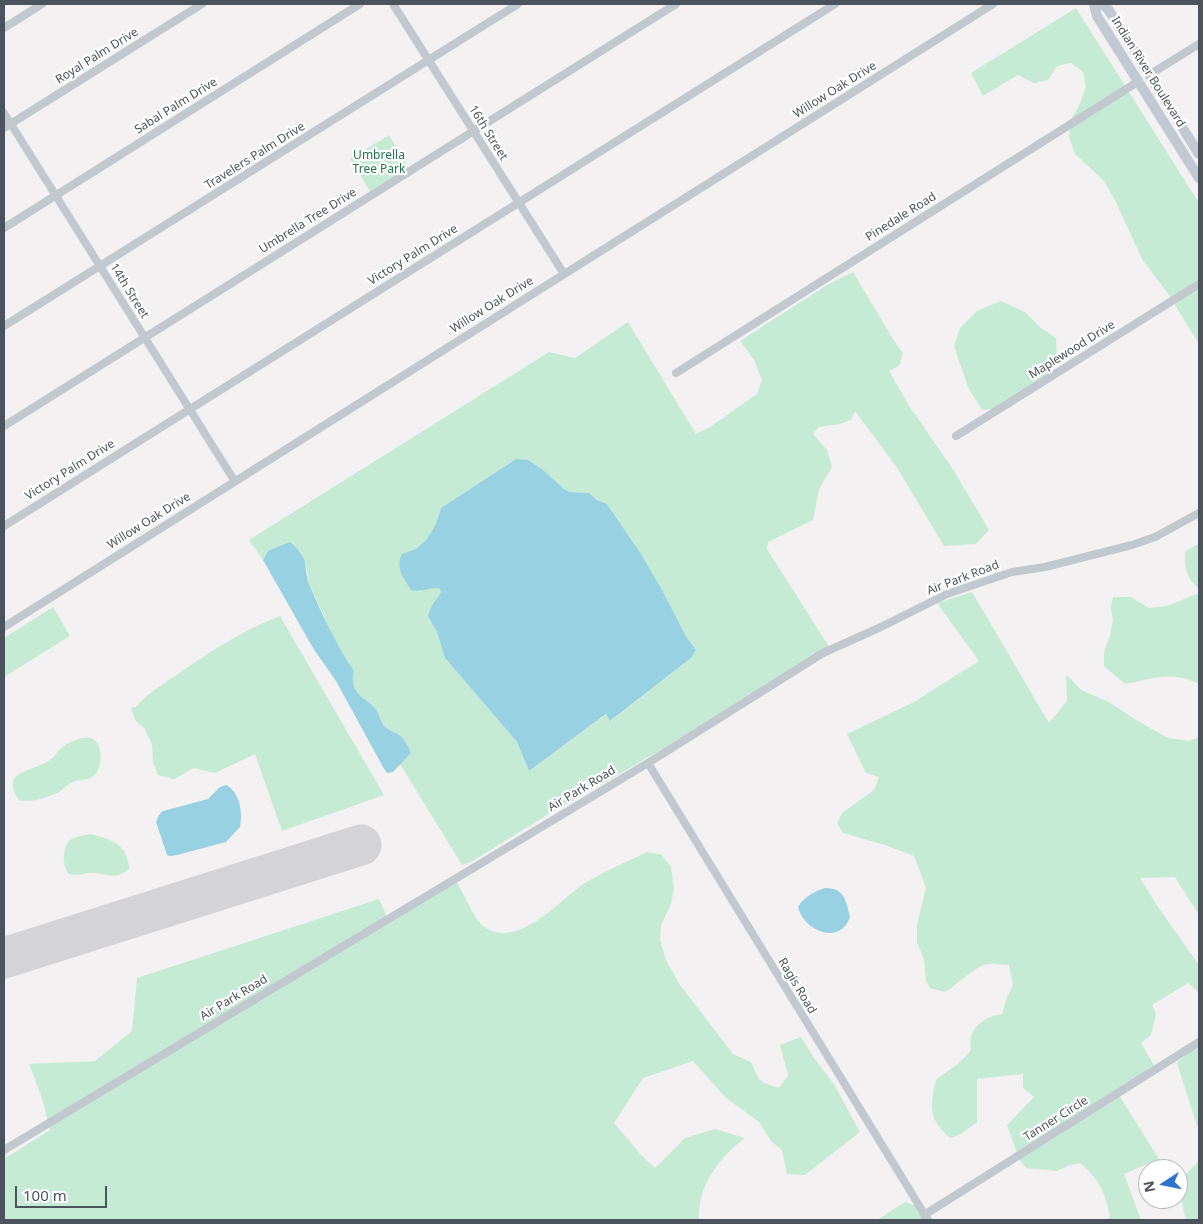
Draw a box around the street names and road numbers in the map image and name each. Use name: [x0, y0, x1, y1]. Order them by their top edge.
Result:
street label: Indian River Boulevard: [1108, 14, 1188, 130]
street label: Royal Palm Drive: [53, 25, 141, 87]
street label: Willow Oak Drive: [791, 59, 879, 121]
street label: Sabal Palm Drive: [132, 75, 220, 137]
street label: 16th Street: [465, 103, 511, 163]
street label: Travelers Palm Drive: [202, 119, 308, 193]
street label: Umbrella Tree Drive: [257, 185, 359, 257]
street label: Pinedale Road: [863, 190, 939, 244]
street label: Victory Palm Drive: [366, 222, 460, 288]
street label: 14th Street: [106, 261, 152, 321]
street label: Willow Oak Drive: [448, 274, 536, 336]
street label: Maplewood Drive: [1026, 318, 1118, 382]
street label: Victory Palm Drive: [23, 437, 117, 503]
street label: Willow Oak Drive: [105, 490, 193, 552]
street label: Air Park Road: [925, 558, 1001, 598]
street label: Air Park Road: [546, 763, 618, 815]
street label: Ragis Road: [775, 956, 819, 1016]
street label: Air Park Road: [198, 972, 270, 1024]
street label: Tanner Circle: [1021, 1094, 1091, 1144]

